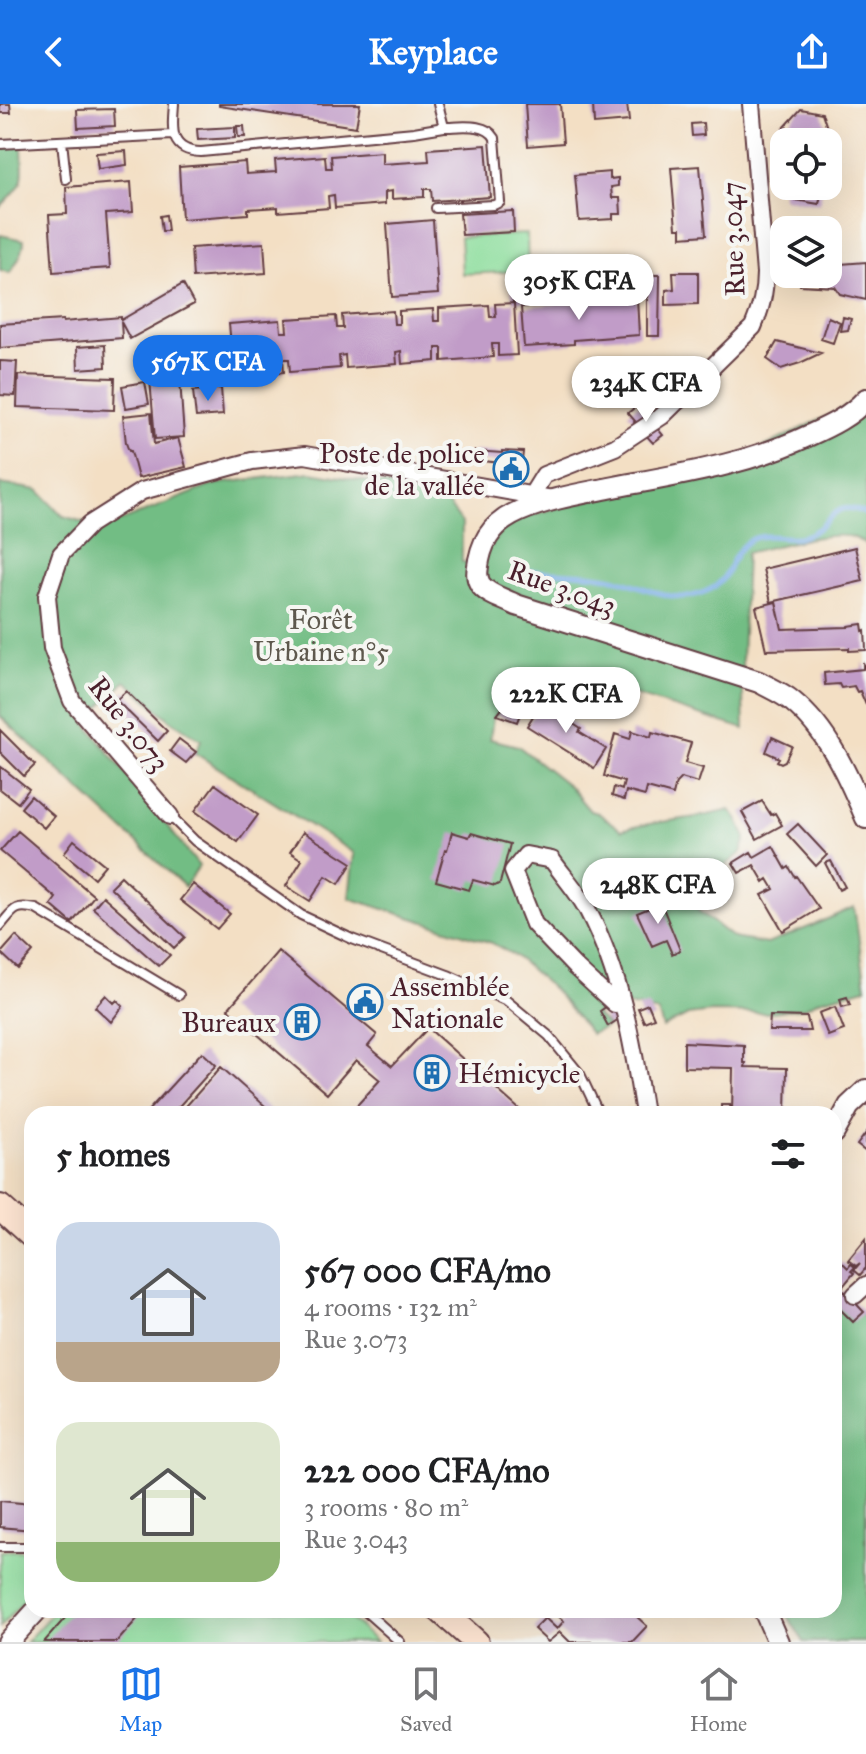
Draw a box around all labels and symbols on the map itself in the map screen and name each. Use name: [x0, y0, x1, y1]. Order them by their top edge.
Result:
street label: Rue 3.047: [714, 181, 752, 297]
pin: 305K CFA: [496, 254, 662, 322]
pin: 567K CFA: [125, 335, 291, 403]
pin: 234K CFA: [563, 356, 729, 424]
place label: Poste de police de la vallée: [319, 436, 485, 503]
public building icon: Poste de police de la vallée: [492, 450, 530, 488]
street label: Rue 3.043: [503, 552, 621, 624]
park label: Forêt Urbaine n°5: [253, 602, 389, 669]
pin: 222K CFA: [483, 667, 649, 735]
street label: Rue 3.073: [81, 669, 177, 779]
pin: 248K CFA: [575, 858, 741, 926]
place label: Assemblée Nationale: [390, 969, 510, 1036]
public building icon: Assemblée Nationale: [346, 983, 384, 1021]
building icon: Bureaux: [283, 1003, 321, 1041]
place label: Bureaux: [181, 1005, 277, 1040]
building icon: Hémicycle: [413, 1054, 451, 1092]
place label: Hémicycle: [458, 1056, 580, 1091]

